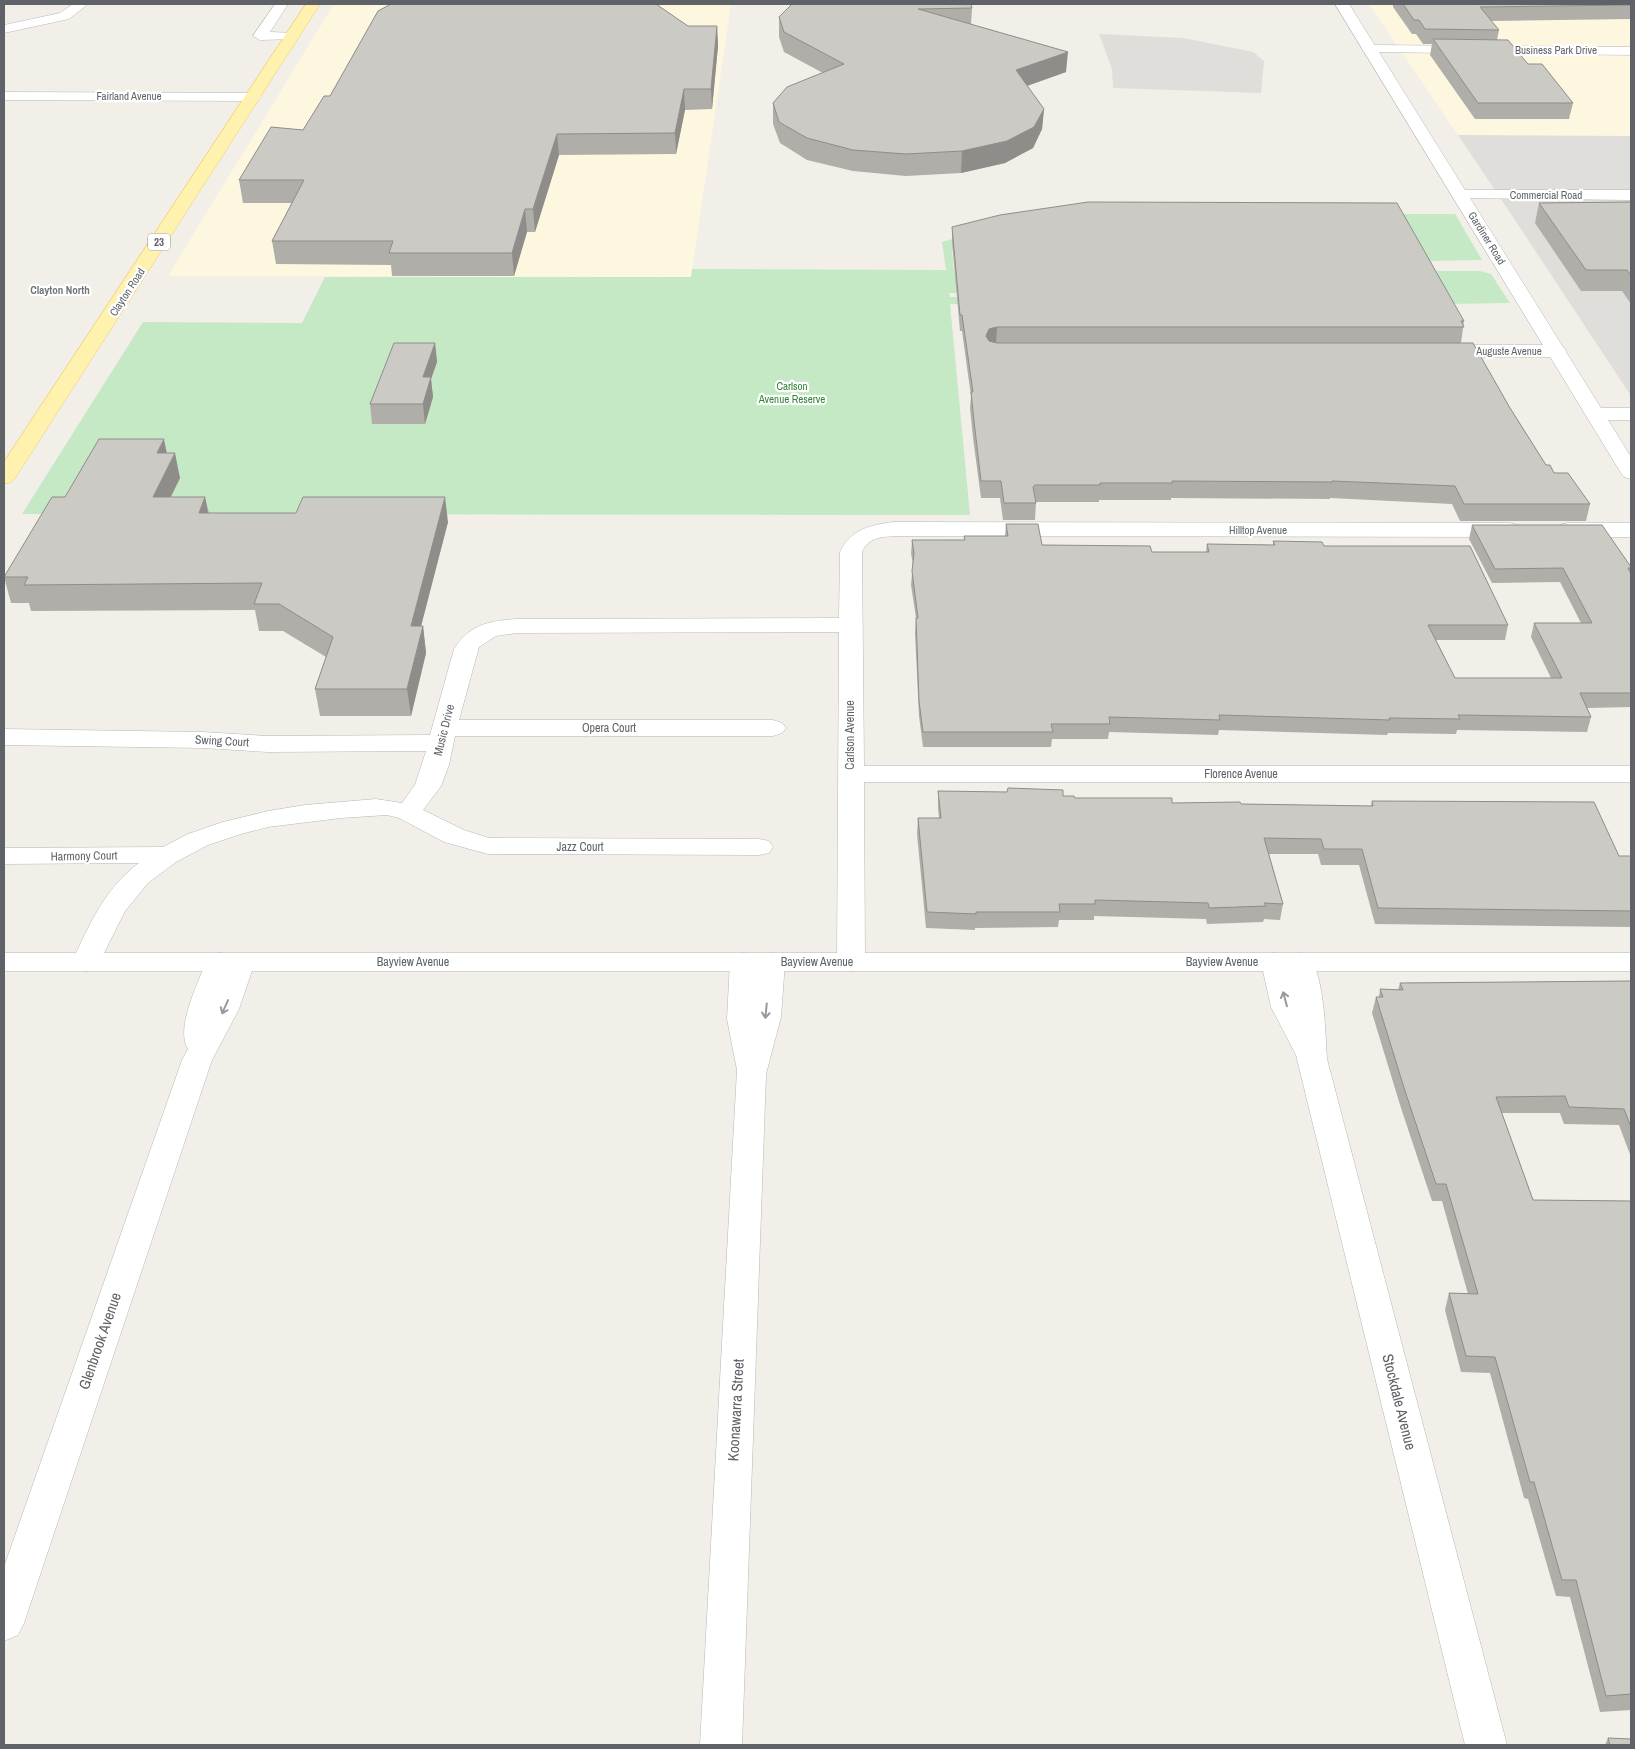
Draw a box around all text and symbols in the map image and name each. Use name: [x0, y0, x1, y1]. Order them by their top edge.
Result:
street label: Business Park Drive: [1515, 43, 1597, 57]
street label: Fairland Avenue: [96, 89, 162, 103]
street label: Commercial Road: [1510, 188, 1582, 202]
street label: Gardiner Road: [1465, 209, 1509, 267]
road number: 23: [148, 233, 170, 250]
street label: Clayton Road: [106, 265, 148, 319]
district label: Clayton North: [30, 283, 90, 297]
street label: Auguste Avenue: [1475, 344, 1542, 358]
park label: Carlson Avenue Reserve: [758, 379, 825, 406]
street label: Hilltop Avenue: [1229, 523, 1287, 537]
street label: Carlson Avenue: [842, 700, 858, 770]
street label: Music Drive: [430, 703, 458, 757]
street label: Opera Court: [582, 720, 636, 736]
street label: Swing Court: [195, 732, 250, 750]
street label: Florence Avenue: [1204, 766, 1278, 782]
street label: Jazz Court: [556, 839, 604, 855]
street label: Harmony Court: [51, 847, 118, 865]
street label: Bayview Avenue: [377, 954, 449, 970]
street label: Bayview Avenue: [781, 954, 853, 970]
street label: Bayview Avenue: [1186, 954, 1258, 970]
one-way arrow: [1279, 991, 1289, 1007]
one-way arrow: [219, 1000, 229, 1015]
one-way arrow: [761, 1002, 771, 1018]
street label: Glenbrook Avenue: [73, 1290, 126, 1392]
street label: Stockdale Avenue: [1377, 1352, 1422, 1452]
street label: Koonawarra Street: [722, 1358, 749, 1462]

